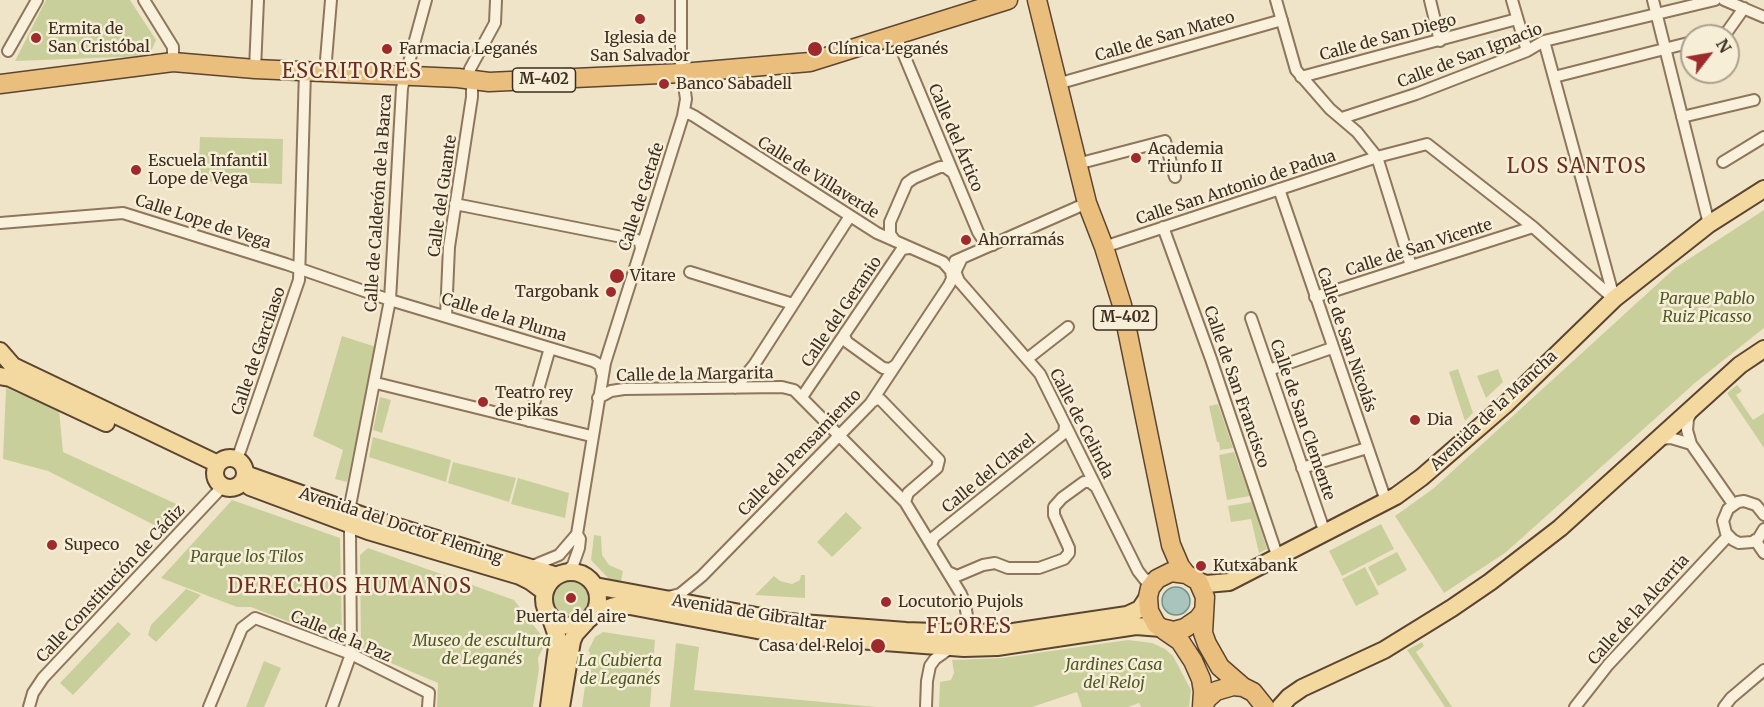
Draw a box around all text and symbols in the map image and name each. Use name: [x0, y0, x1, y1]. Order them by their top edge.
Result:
street label: Calle de San Mateo: [1093, 8, 1237, 66]
street label: Calle de San Diego: [1318, 11, 1458, 65]
marker: Iglesia de San Salvador: [633, 12, 647, 26]
place label: Ermita de San Cristóbal: [48, 19, 150, 57]
street label: Calle de San Ignacio: [1395, 20, 1545, 92]
north arrow: [1680, 24, 1740, 84]
place label: Iglesia de San Salvador: [590, 28, 690, 66]
marker: Ermita de San Cristóbal: [29, 31, 43, 45]
text: N: [1712, 35, 1736, 56]
place label: Farmacia Leganés: [399, 39, 538, 59]
place label: Clínica Leganés: [828, 39, 948, 59]
marker: Clínica Leganés: [806, 40, 824, 58]
marker: Farmacia Leganés: [380, 42, 394, 56]
district label: ESCRITORES: [282, 60, 422, 84]
road number: M-402: [512, 68, 576, 92]
place label: Banco Sabadell: [676, 74, 792, 94]
marker: Banco Sabadell: [657, 77, 671, 91]
street label: Calle del Ártico: [924, 81, 986, 195]
street label: Calle de Calderón de la Barca: [362, 93, 396, 313]
street label: Calle de Villaverde: [754, 133, 882, 223]
street label: Calle del Guante: [425, 134, 461, 258]
place label: Academia Triunfo II: [1148, 139, 1224, 177]
street label: Calle de Getafe: [615, 140, 669, 254]
street label: Calle San Antonio de Padua: [1134, 147, 1338, 229]
place label: Escuela Infantil Lope de Vega: [148, 151, 268, 189]
marker: Academia Triunfo II: [1129, 151, 1143, 165]
district label: LOS SANTOS: [1507, 155, 1647, 179]
marker: Escuela Infantil Lope de Vega: [129, 163, 143, 177]
street label: Calle Lope de Vega: [133, 191, 273, 253]
street label: Calle de San Vicente: [1343, 215, 1495, 281]
place label: Ahorramás: [978, 230, 1064, 250]
marker: Ahorramás: [959, 233, 973, 247]
street label: Calle del Geranio: [798, 253, 886, 371]
street label: Calle de San Nicolás: [1312, 265, 1380, 415]
place label: Vitare: [630, 266, 676, 286]
marker: Vitare: [608, 267, 626, 285]
place label: Targobank: [515, 282, 599, 302]
street label: Calle de Garcilaso: [228, 284, 290, 418]
marker: Targobank: [604, 285, 618, 299]
park label: Parque Pablo Ruiz Picasso: [1659, 289, 1755, 327]
street label: Calle de la Pluma: [439, 290, 569, 346]
street label: Calle de San Francisco: [1199, 304, 1273, 470]
road number: M-402: [1094, 306, 1156, 330]
street label: Calle de San Clemente: [1265, 337, 1339, 503]
street label: Avenida de la Mancha: [1427, 347, 1561, 475]
street label: Calle de la Margarita: [616, 364, 774, 386]
street label: Calle de Celinda: [1045, 366, 1117, 482]
place label: Teatro rey de pikas: [495, 383, 573, 421]
street label: Calle del Pensamiento: [734, 386, 866, 520]
marker: Teatro rey de pikas: [476, 395, 490, 409]
place label: Dia: [1427, 410, 1453, 430]
marker: Dia: [1408, 413, 1422, 427]
street label: Calle del Clavel: [939, 431, 1039, 517]
street label: Avenida del Doctor Fleming: [297, 484, 505, 568]
street label: Calle Constitución de Cádiz: [33, 501, 189, 667]
place label: Supeco: [64, 535, 119, 555]
marker: Supeco: [45, 538, 59, 552]
park label: Parque los Tilos: [190, 547, 304, 567]
street label: Calle de la Alcarria: [1584, 551, 1694, 669]
place label: Kutxabank: [1213, 556, 1298, 576]
marker: Kutxabank: [1194, 559, 1208, 573]
district label: DERECHOS HUMANOS: [228, 575, 472, 599]
marker: Puerta del aire: [564, 591, 578, 605]
street label: Avenida de Gibraltar: [671, 591, 827, 635]
place label: Locutorio Pujols: [898, 592, 1023, 612]
marker: Locutorio Pujols: [879, 595, 893, 609]
street label: Calle de la Paz: [288, 607, 394, 667]
place label: Puerta del aire: [516, 607, 626, 627]
district label: FLORES: [926, 615, 1012, 639]
park label: Museo de escultura de Leganés: [413, 631, 551, 669]
place label: Casa del Reloj: [759, 636, 864, 656]
marker: Casa del Reloj: [869, 637, 887, 655]
park label: La Cubierta de Leganés: [578, 651, 662, 689]
park label: Jardines Casa del Reloj: [1065, 655, 1163, 693]

